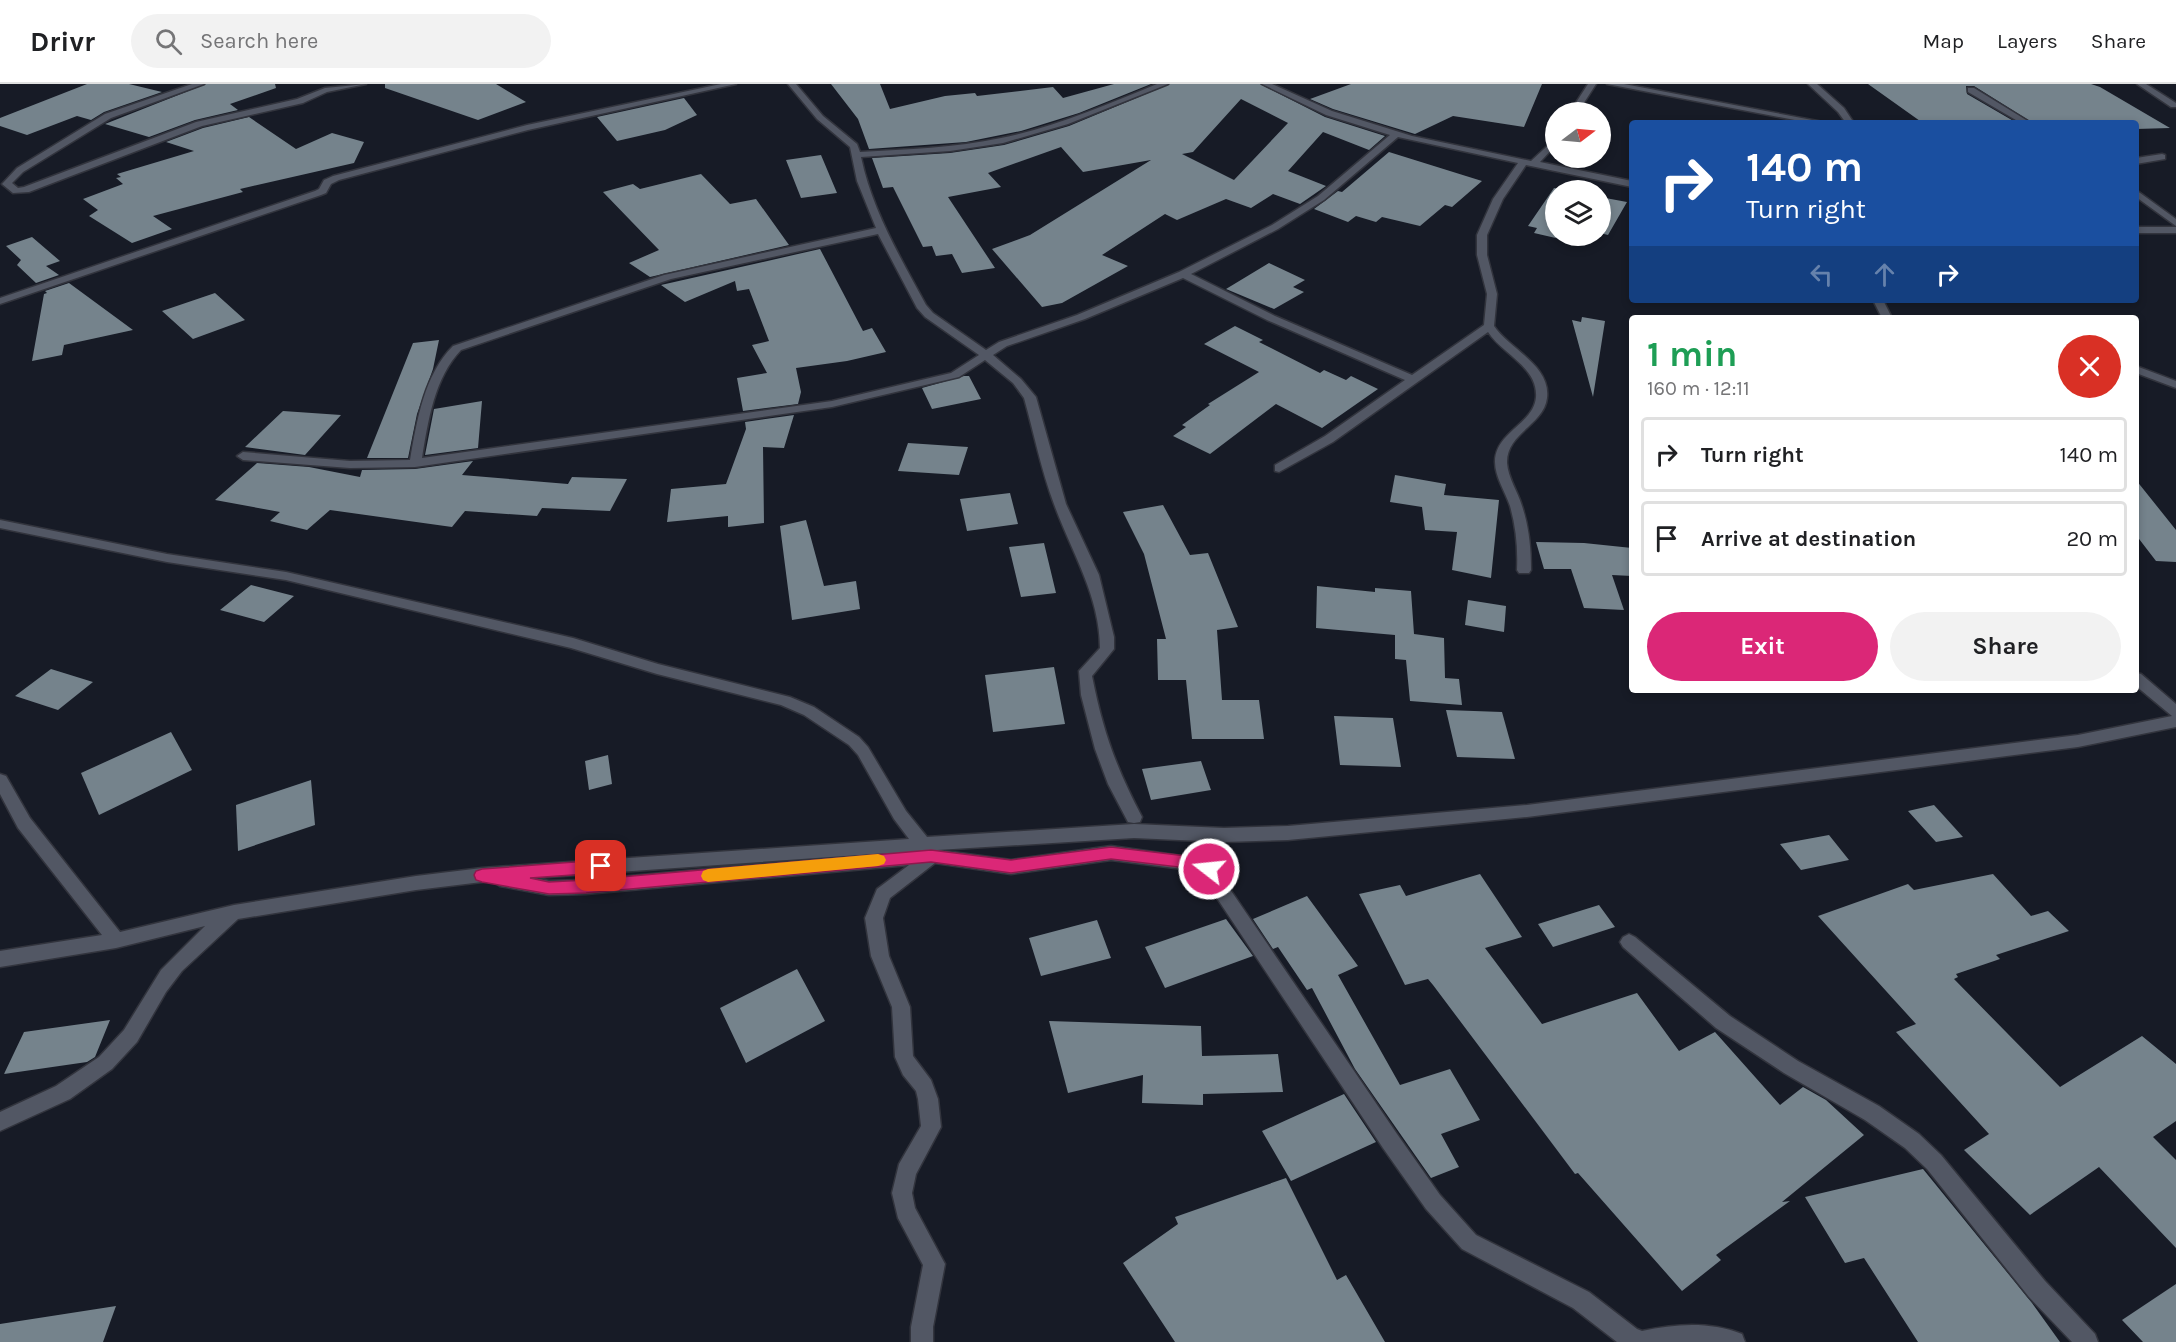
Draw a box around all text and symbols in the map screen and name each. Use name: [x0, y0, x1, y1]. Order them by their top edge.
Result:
search box: [131, 14, 551, 68]
text: Drivr: [30, 25, 95, 58]
icon: search: [152, 25, 185, 58]
text: Search here: [200, 28, 318, 54]
text: Map: [1922, 29, 1964, 53]
text: Layers: [1997, 29, 2058, 53]
text: Share: [2091, 29, 2146, 53]
north arrow: [1545, 102, 1611, 168]
map controls: [1545, 102, 1611, 246]
text: 140 m: [1746, 142, 1863, 192]
icon: right: [1647, 144, 1725, 222]
button: layers: [1545, 180, 1611, 246]
text: Turn right: [1746, 193, 1866, 225]
icon: left: [1805, 258, 1838, 291]
icon: ahead: [1868, 258, 1901, 291]
icon: right: [1931, 258, 1964, 291]
text: 1 min: [1647, 333, 1737, 375]
button: close: [2058, 335, 2121, 398]
text: 160 m · 12:11: [1647, 377, 1750, 400]
icon: right: [1650, 438, 1683, 471]
text: Turn right: [1701, 442, 1804, 468]
text: 140 m: [2060, 442, 2118, 468]
icon: arrive: [1650, 522, 1683, 555]
text: Arrive at destination: [1701, 526, 1916, 552]
text: 20 m: [2066, 526, 2118, 552]
button: Exit: [1647, 612, 1878, 681]
button: Share: [1890, 612, 2121, 681]
position arrow: [1177, 837, 1241, 901]
pin: [575, 840, 626, 891]
icon: arrive: [584, 849, 617, 882]

